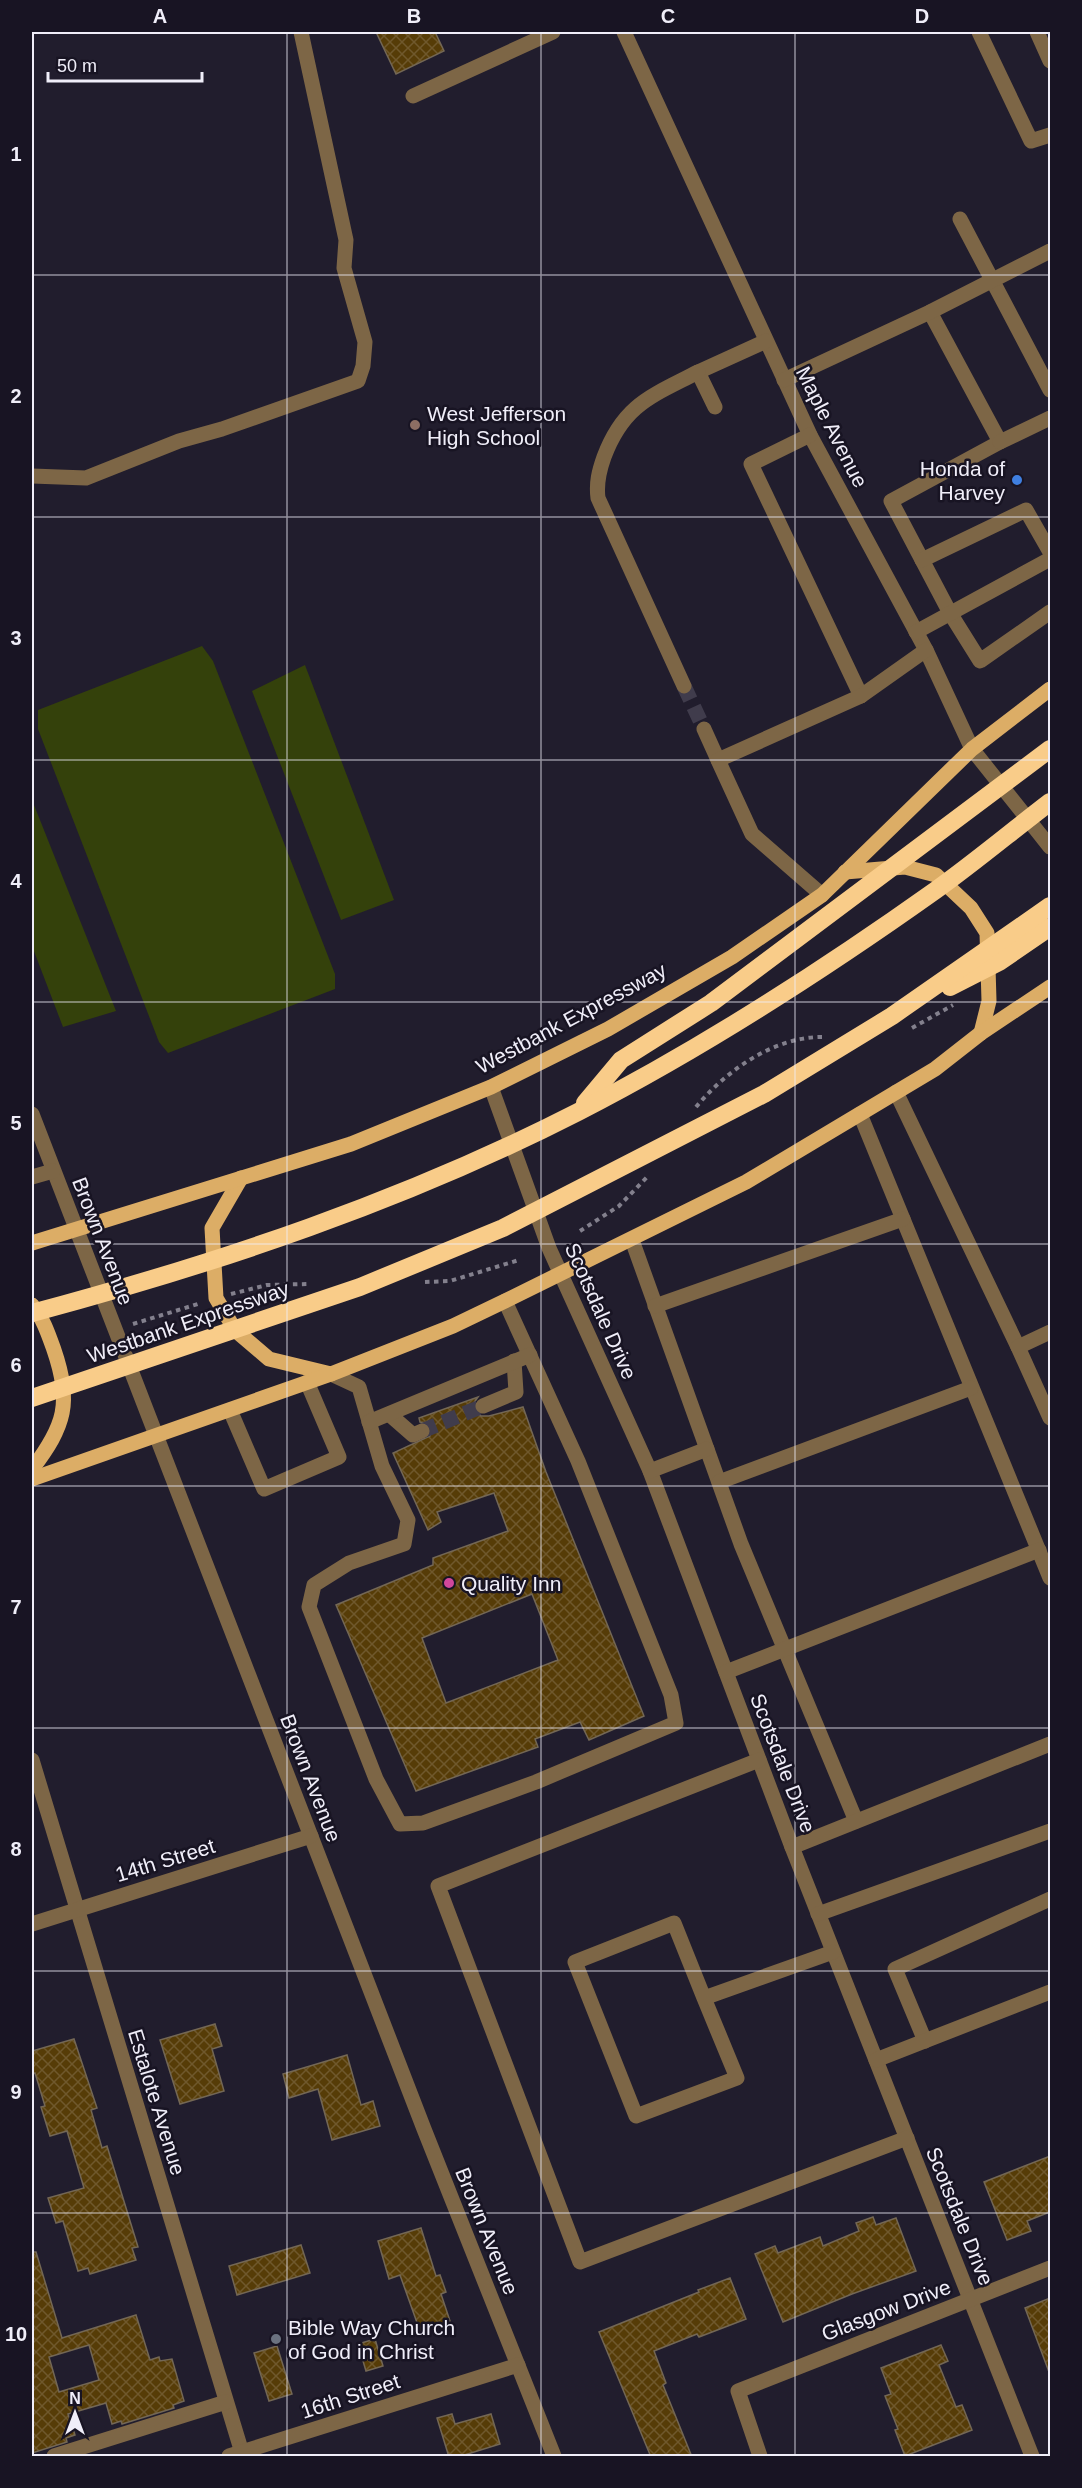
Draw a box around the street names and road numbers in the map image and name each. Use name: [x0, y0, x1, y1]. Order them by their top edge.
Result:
street label: Maple Avenue: [792, 363, 872, 491]
street label: Westbank Expressway: [472, 958, 670, 1078]
street label: Brown Avenue: [68, 1174, 138, 1308]
street label: Scotsdale Drive: [561, 1239, 641, 1383]
street label: Westbank Expressway: [84, 1276, 292, 1367]
street label: Scotsdale Drive: [746, 1690, 820, 1836]
street label: Brown Avenue: [276, 1711, 346, 1845]
street label: 14th Street: [113, 1834, 218, 1886]
street label: Estalote Avenue: [124, 2026, 190, 2178]
street label: Scotsdale Drive: [922, 2144, 998, 2288]
street label: Brown Avenue: [451, 2164, 523, 2298]
street label: Glasgow Drive: [818, 2275, 954, 2345]
street label: 16th Street: [298, 2369, 403, 2423]

